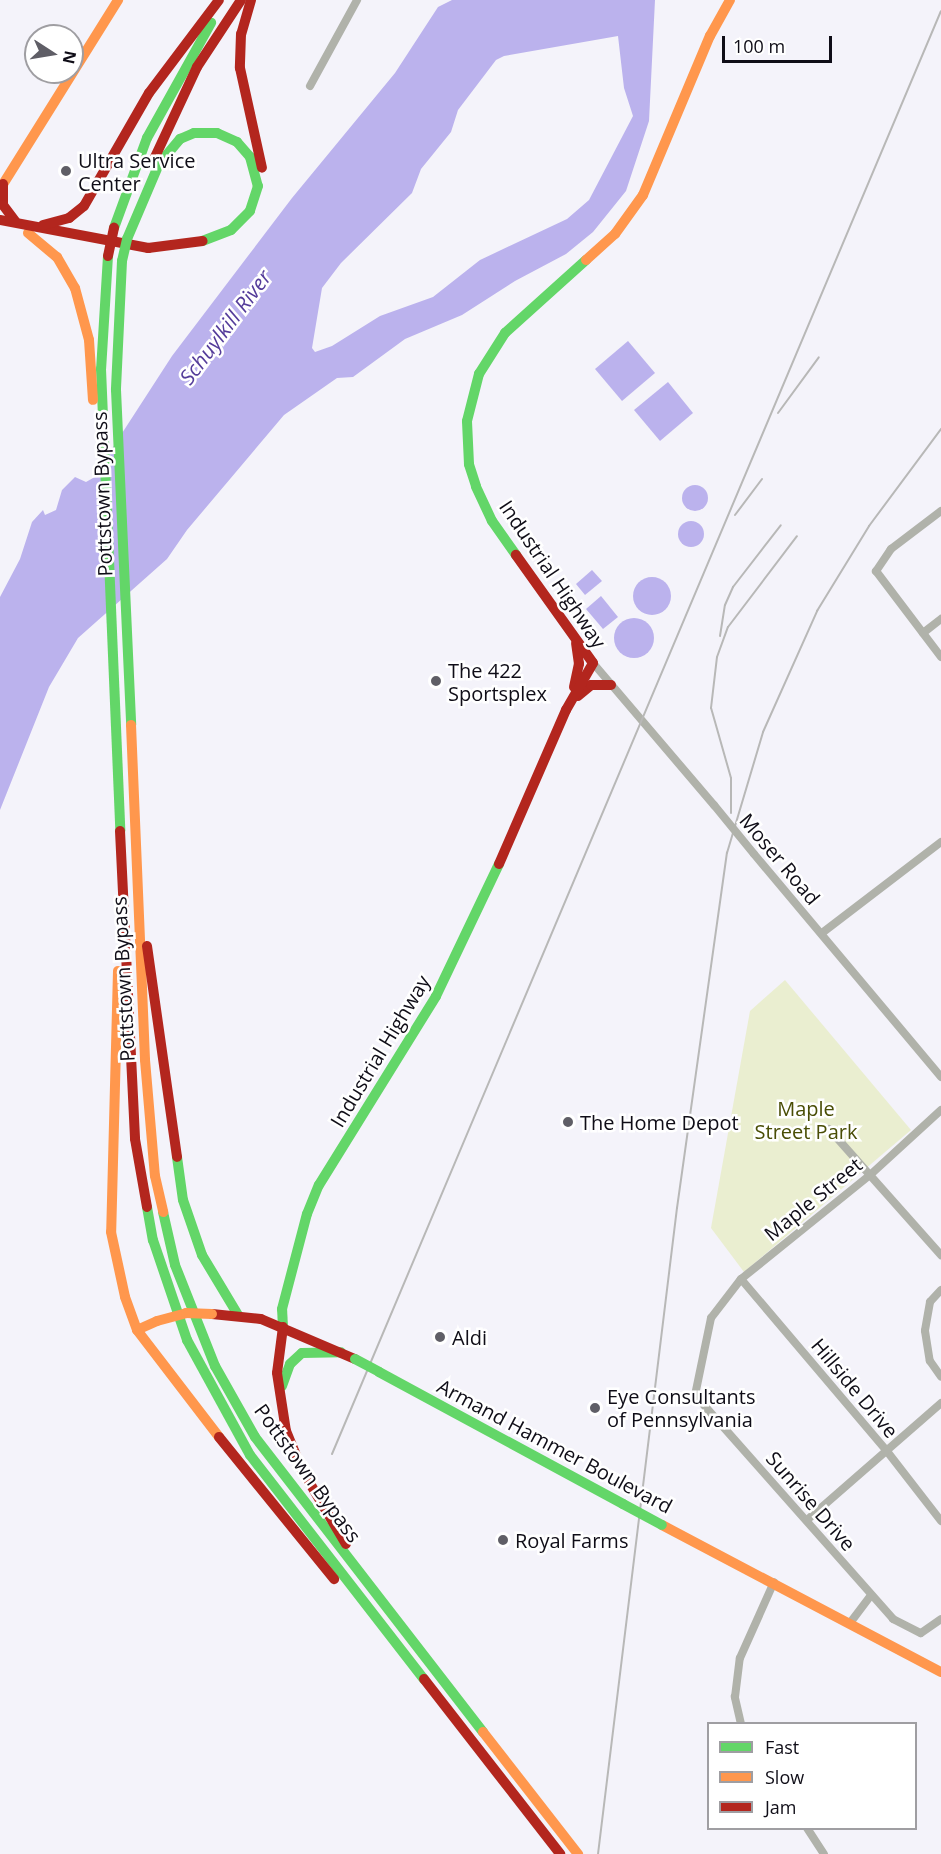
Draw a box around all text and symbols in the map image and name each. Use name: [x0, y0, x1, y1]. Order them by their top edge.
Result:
north arrow: [24, 24, 84, 84]
scale bar: [725, 24, 834, 62]
text: 100 m: [733, 34, 785, 58]
text: N: [58, 49, 82, 66]
place label: Ultra Service Center: [78, 148, 195, 195]
marker: Ultra Service Center: [59, 164, 73, 178]
water label: Schuylkill River: [174, 265, 276, 389]
street label: Pottstown Bypass: [87, 411, 117, 577]
street label: Industrial Highway: [495, 496, 611, 652]
place label: The 422 Sportsplex: [448, 658, 547, 705]
marker: The 422 Sportsplex: [429, 674, 443, 688]
street label: Moser Road: [735, 808, 825, 910]
street label: Pottstown Bypass: [107, 896, 139, 1062]
street label: Industrial Highway: [325, 971, 435, 1131]
park label: Maple Street Park: [755, 1097, 857, 1144]
place label: The Home Depot: [580, 1110, 739, 1134]
marker: The Home Depot: [561, 1115, 575, 1129]
street label: Maple Street: [759, 1152, 867, 1246]
place label: Aldi: [452, 1325, 487, 1349]
marker: Aldi: [433, 1330, 447, 1344]
street label: Hillside Drive: [807, 1334, 903, 1442]
street label: Armand Hammer Boulevard: [433, 1374, 677, 1518]
place label: Eye Consultants of Pennsylvania: [607, 1384, 755, 1431]
street label: Pottstown Bypass: [250, 1399, 366, 1547]
marker: Eye Consultants of Pennsylvania: [588, 1401, 602, 1415]
street label: Sunrise Drive: [761, 1446, 861, 1556]
place label: Royal Farms: [515, 1528, 628, 1552]
marker: Royal Farms: [496, 1533, 510, 1547]
legend: [707, 1722, 917, 1830]
text: Fast: [765, 1735, 799, 1759]
text: Slow: [765, 1765, 804, 1789]
text: Jam: [765, 1795, 797, 1819]

